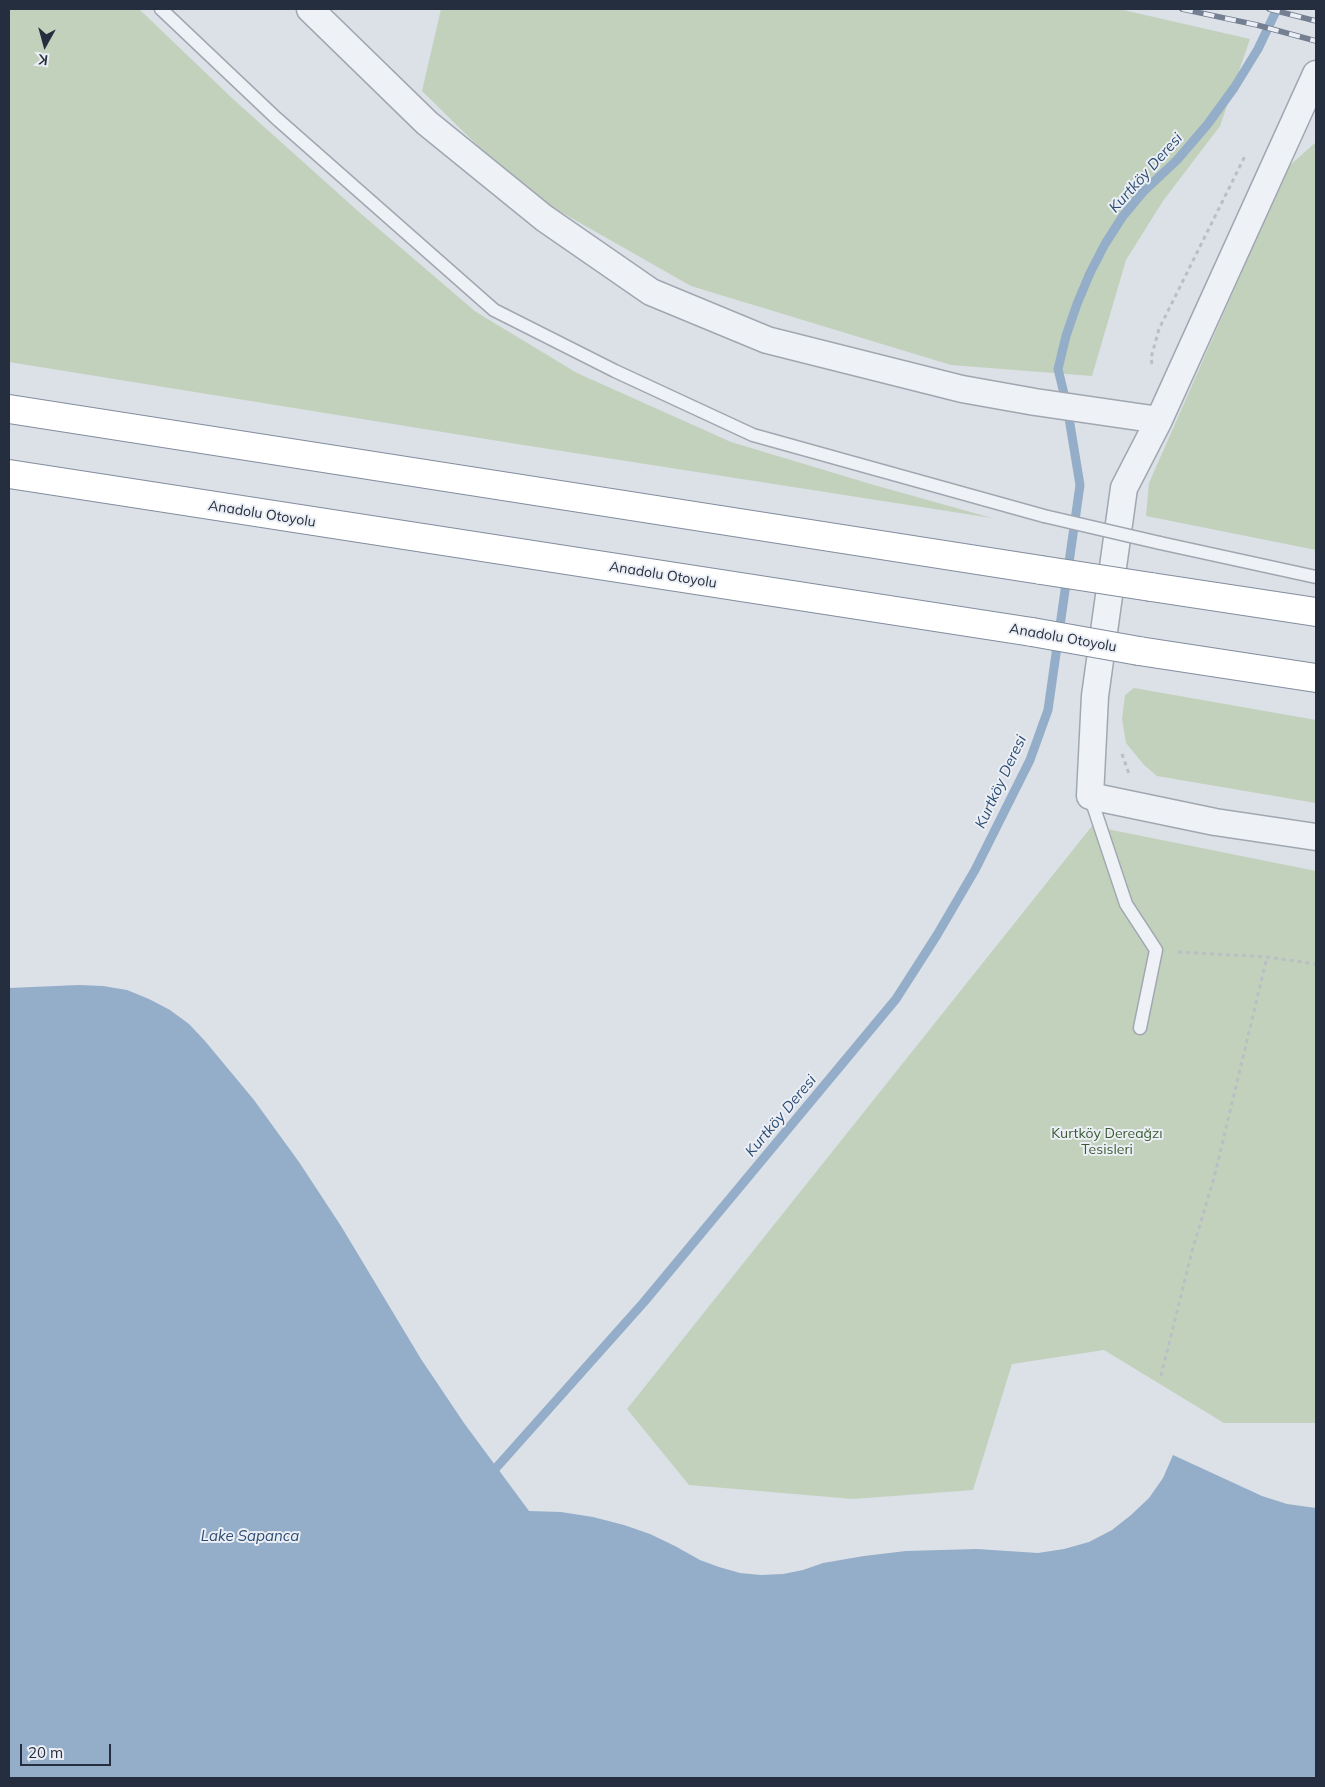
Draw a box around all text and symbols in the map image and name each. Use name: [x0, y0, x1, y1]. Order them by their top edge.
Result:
north arrow: [20, 20, 70, 70]
text: K: [37, 50, 49, 69]
water label: Kurtköy Deresi: [1106, 130, 1186, 216]
street label: Anadolu Otoyolu: [207, 497, 317, 531]
street label: Anadolu Otoyolu: [608, 558, 718, 592]
street label: Anadolu Otoyolu: [1008, 620, 1118, 656]
water label: Kurtköy Deresi: [972, 732, 1030, 832]
water label: Kurtköy Deresi: [742, 1072, 820, 1160]
park label: Kurtköy Dereağzı Tesisleri: [1051, 1126, 1163, 1158]
water label: Lake Sapanca: [201, 1527, 299, 1545]
scale bar: [22, 1734, 114, 1766]
text: 20 m: [28, 1743, 63, 1762]

